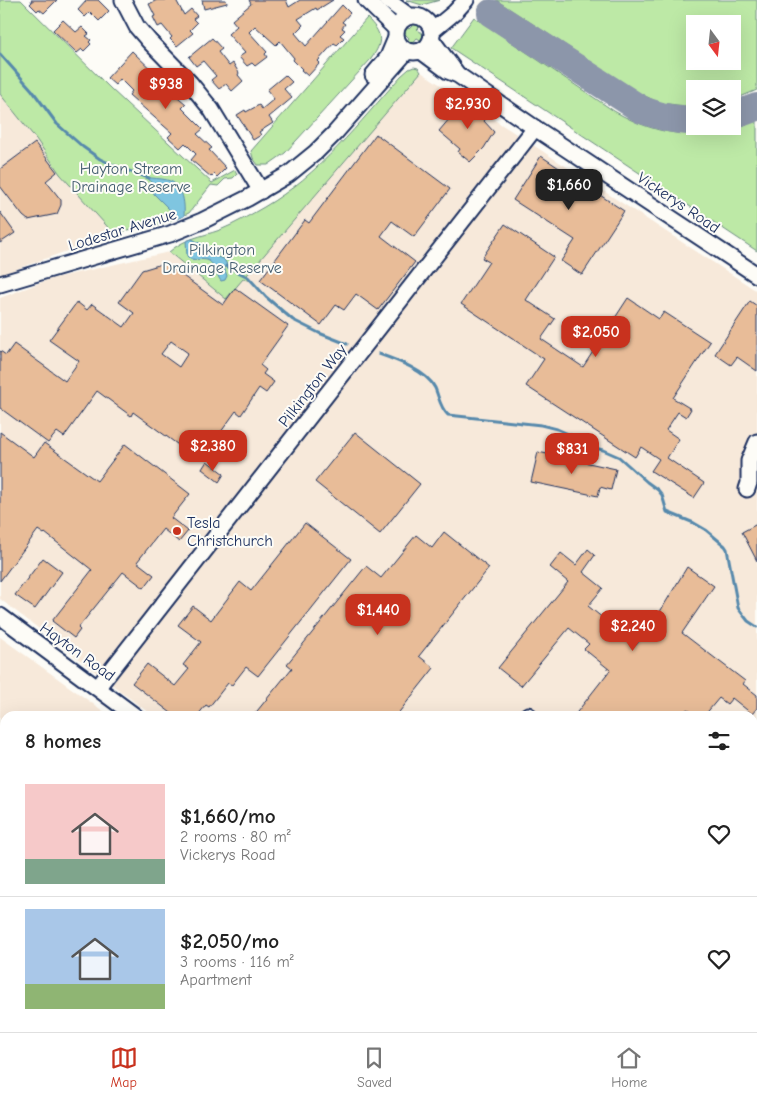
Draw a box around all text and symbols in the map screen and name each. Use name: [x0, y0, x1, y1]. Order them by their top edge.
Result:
north arrow: [686, 15, 741, 70]
map controls: [686, 15, 741, 135]
pin: $938: [136, 68, 196, 110]
text: $938: [149, 75, 183, 93]
button: layers: [686, 80, 741, 135]
pin: $2,930: [427, 88, 509, 130]
text: $2,930: [445, 95, 491, 113]
park label: Hayton Stream Drainage Reserve: [71, 160, 191, 196]
pin: $1,660: [528, 168, 610, 211]
street label: Vickerys Road: [634, 169, 723, 237]
text: $1,660: [547, 176, 591, 194]
street label: Lodestar Avenue: [66, 205, 179, 255]
park label: Pilkington Drainage Reserve: [162, 241, 282, 277]
pin: $2,050: [555, 316, 637, 358]
text: $2,050: [572, 323, 620, 341]
street label: Pilkington Way: [275, 340, 351, 430]
pin: $2,380: [172, 430, 254, 472]
pin: $831: [542, 432, 602, 475]
text: $2,380: [190, 437, 236, 455]
text: $831: [556, 440, 588, 458]
place label: Tesla Christchurch: [187, 514, 273, 550]
marker: Tesla Christchurch: [171, 525, 183, 537]
pin: $1,440: [337, 594, 419, 636]
text: $1,440: [356, 601, 400, 619]
pin: $2,240: [592, 610, 674, 652]
text: $2,240: [611, 617, 655, 635]
street label: Hayton Road: [36, 619, 118, 685]
icon: filters: [705, 727, 733, 755]
text: 8 homes: [25, 729, 101, 753]
icon: home: [65, 804, 125, 864]
text: $1,660/mo: [180, 804, 276, 828]
icon: heart: [705, 820, 733, 848]
text: 2 rooms · 80 m²: [180, 828, 291, 846]
text: Vickerys Road: [180, 846, 275, 864]
icon: home: [65, 929, 125, 989]
text: $2,050/mo: [180, 929, 279, 953]
icon: heart: [705, 945, 733, 973]
text: 3 rooms · 116 m²: [180, 953, 294, 971]
text: Apartment: [180, 971, 252, 989]
tab: Map: [110, 1044, 138, 1091]
tab: Saved: [357, 1044, 392, 1091]
tab: Home: [611, 1044, 647, 1091]

